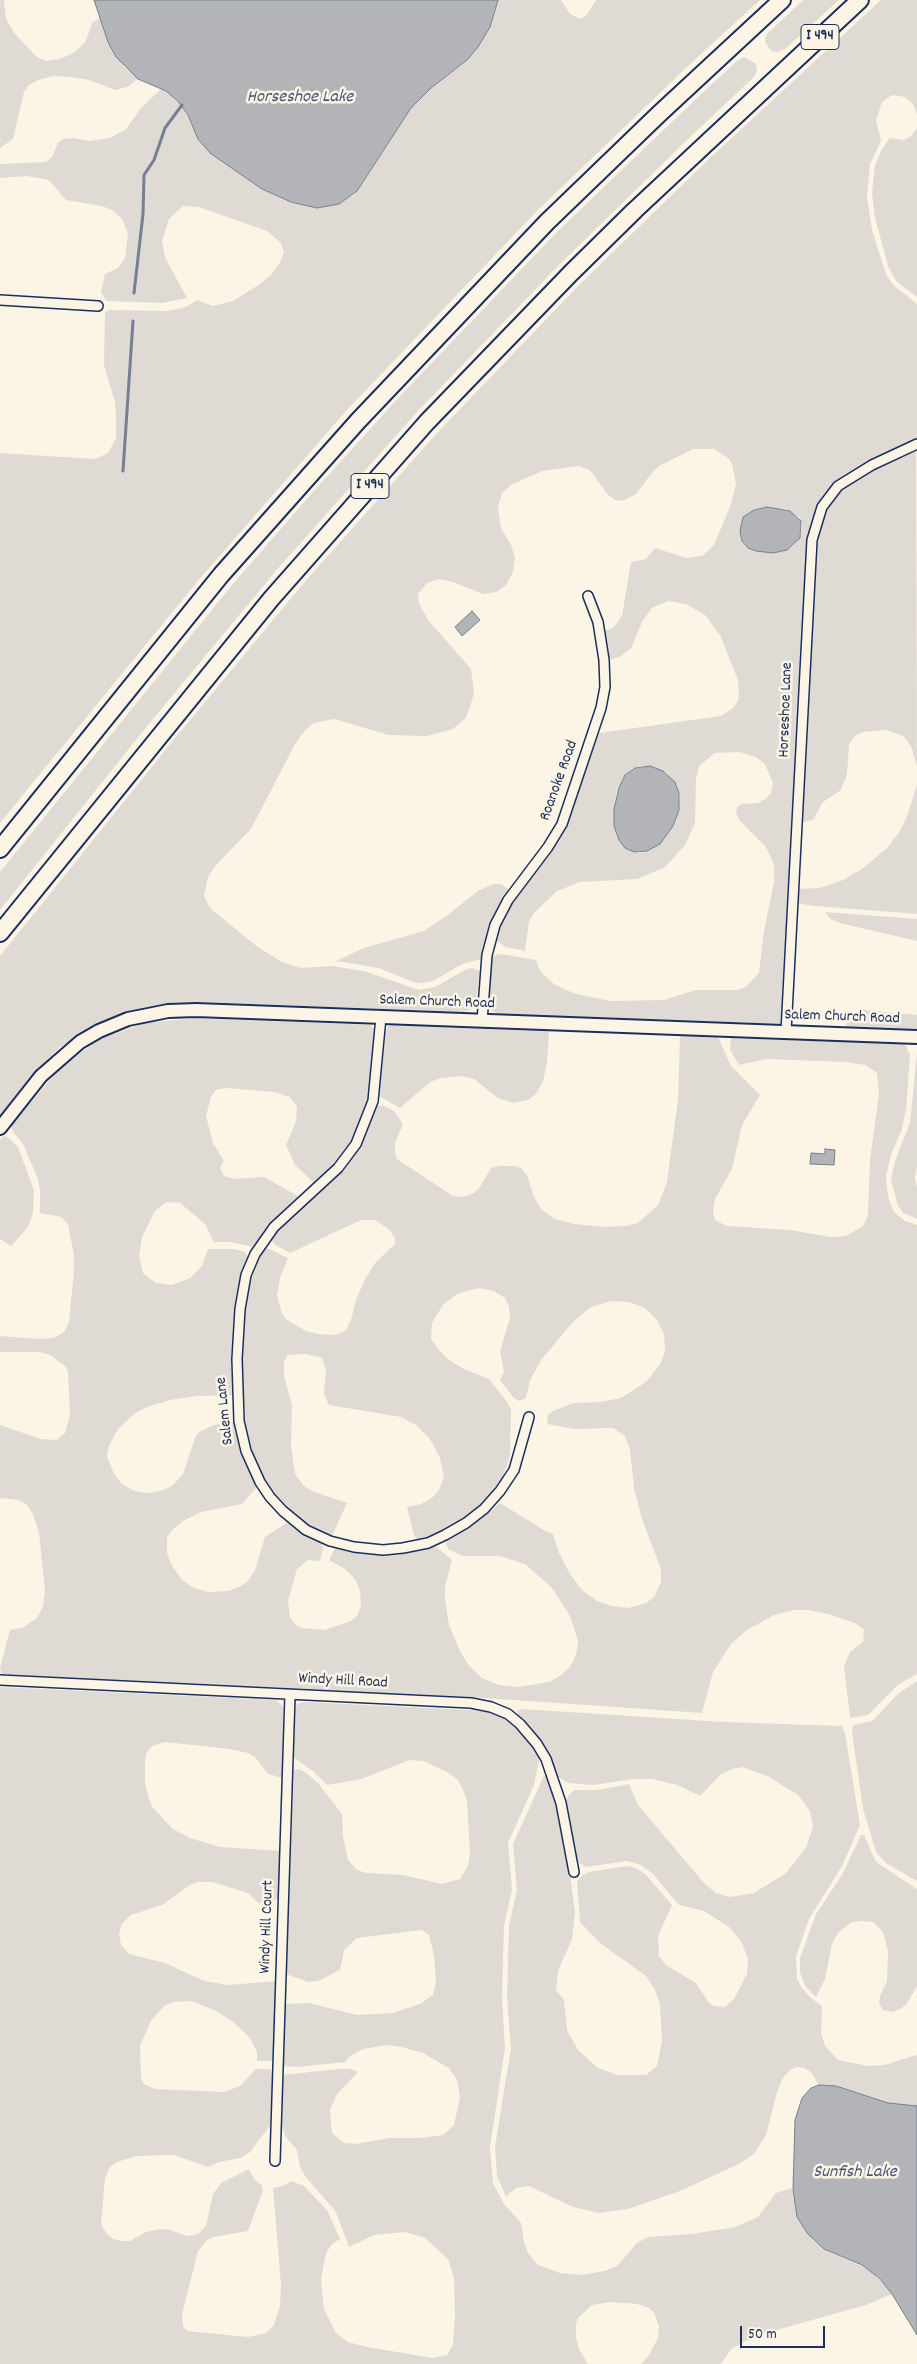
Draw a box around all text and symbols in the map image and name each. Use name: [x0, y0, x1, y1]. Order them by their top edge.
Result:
road number: I 494: [801, 24, 839, 50]
water label: Horseshoe Lake: [247, 88, 353, 110]
road number: I 494: [351, 474, 389, 498]
street label: Horseshoe Lane: [776, 662, 798, 758]
street label: Roanoke Road: [537, 738, 583, 824]
street label: Salem Church Road: [379, 991, 495, 1015]
street label: Salem Church Road: [784, 1006, 900, 1030]
street label: Salem Lane: [213, 1376, 239, 1446]
street label: Windy Hill Road: [298, 1670, 388, 1694]
street label: Windy Hill Court: [257, 1880, 279, 1974]
water label: Sunfish Lake: [813, 2163, 897, 2185]
scale bar: [742, 2316, 827, 2348]
text: 50 m: [748, 2324, 777, 2346]

